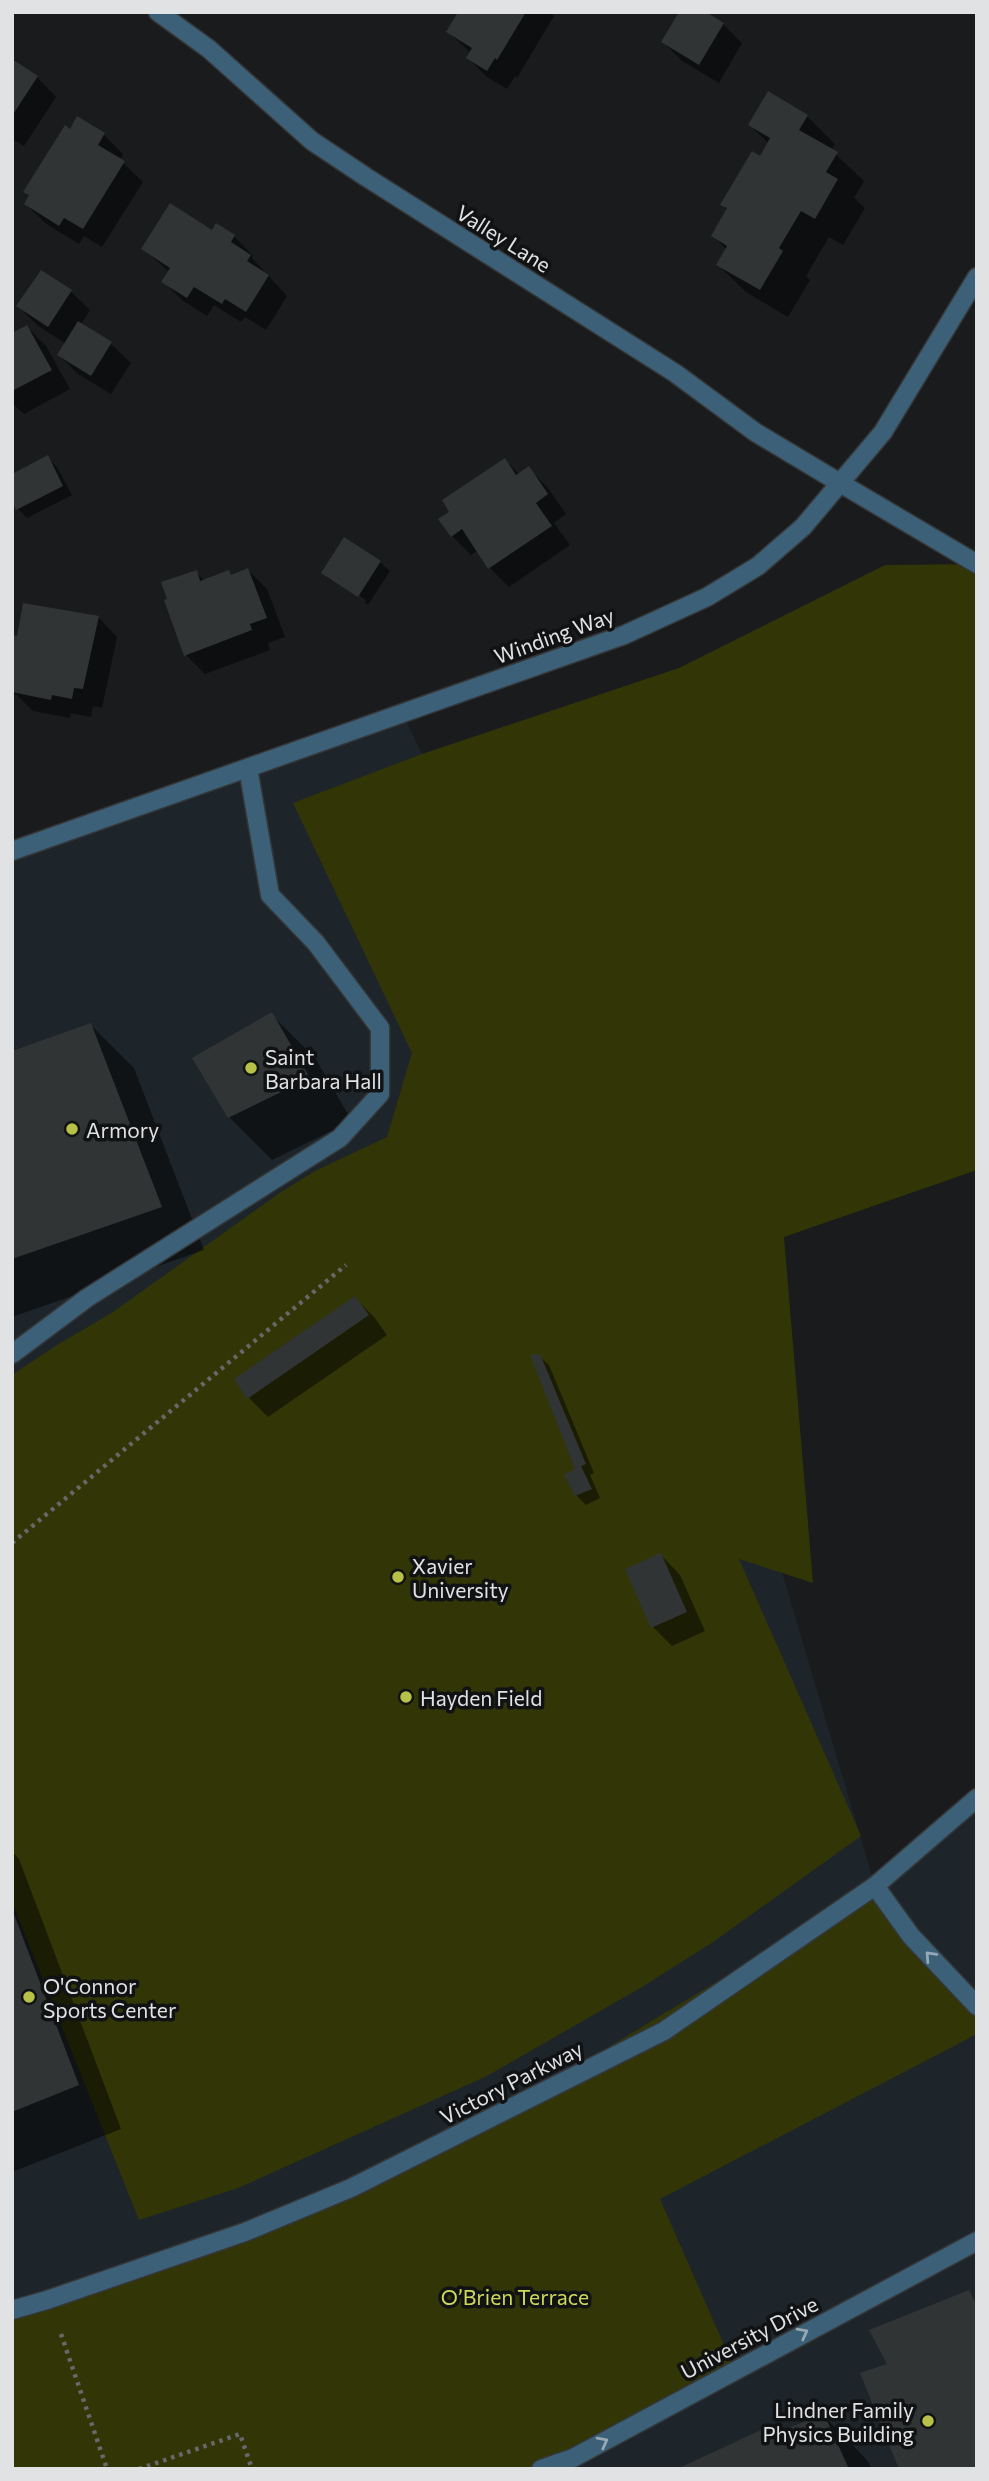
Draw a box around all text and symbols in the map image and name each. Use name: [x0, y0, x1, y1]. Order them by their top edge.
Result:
street label: Valley Lane: [452, 199, 556, 277]
street label: Winding Way: [491, 602, 617, 668]
place label: Saint Barbara Hall: [265, 1044, 382, 1093]
marker: Saint Barbara Hall: [243, 1060, 259, 1076]
place label: Armory: [86, 1117, 159, 1142]
marker: Armory: [64, 1121, 80, 1137]
place label: Xavier University: [412, 1553, 509, 1602]
marker: Xavier University: [390, 1569, 406, 1585]
place label: Hayden Field: [420, 1685, 542, 1710]
marker: Hayden Field: [398, 1689, 414, 1705]
one-way arrow: [926, 1951, 939, 1964]
place label: O'Connor Sports Center: [43, 1973, 176, 2022]
marker: O'Connor Sports Center: [21, 1989, 37, 2005]
street label: Victory Parkway: [436, 2035, 587, 2129]
park label: O’Brien Terrace: [441, 2284, 589, 2309]
street label: University Drive: [676, 2290, 822, 2384]
one-way arrow: [796, 2328, 808, 2342]
place label: Lindner Family Physics Building: [762, 2397, 914, 2446]
marker: Lindner Family Physics Building: [920, 2413, 936, 2429]
one-way arrow: [596, 2437, 608, 2450]

